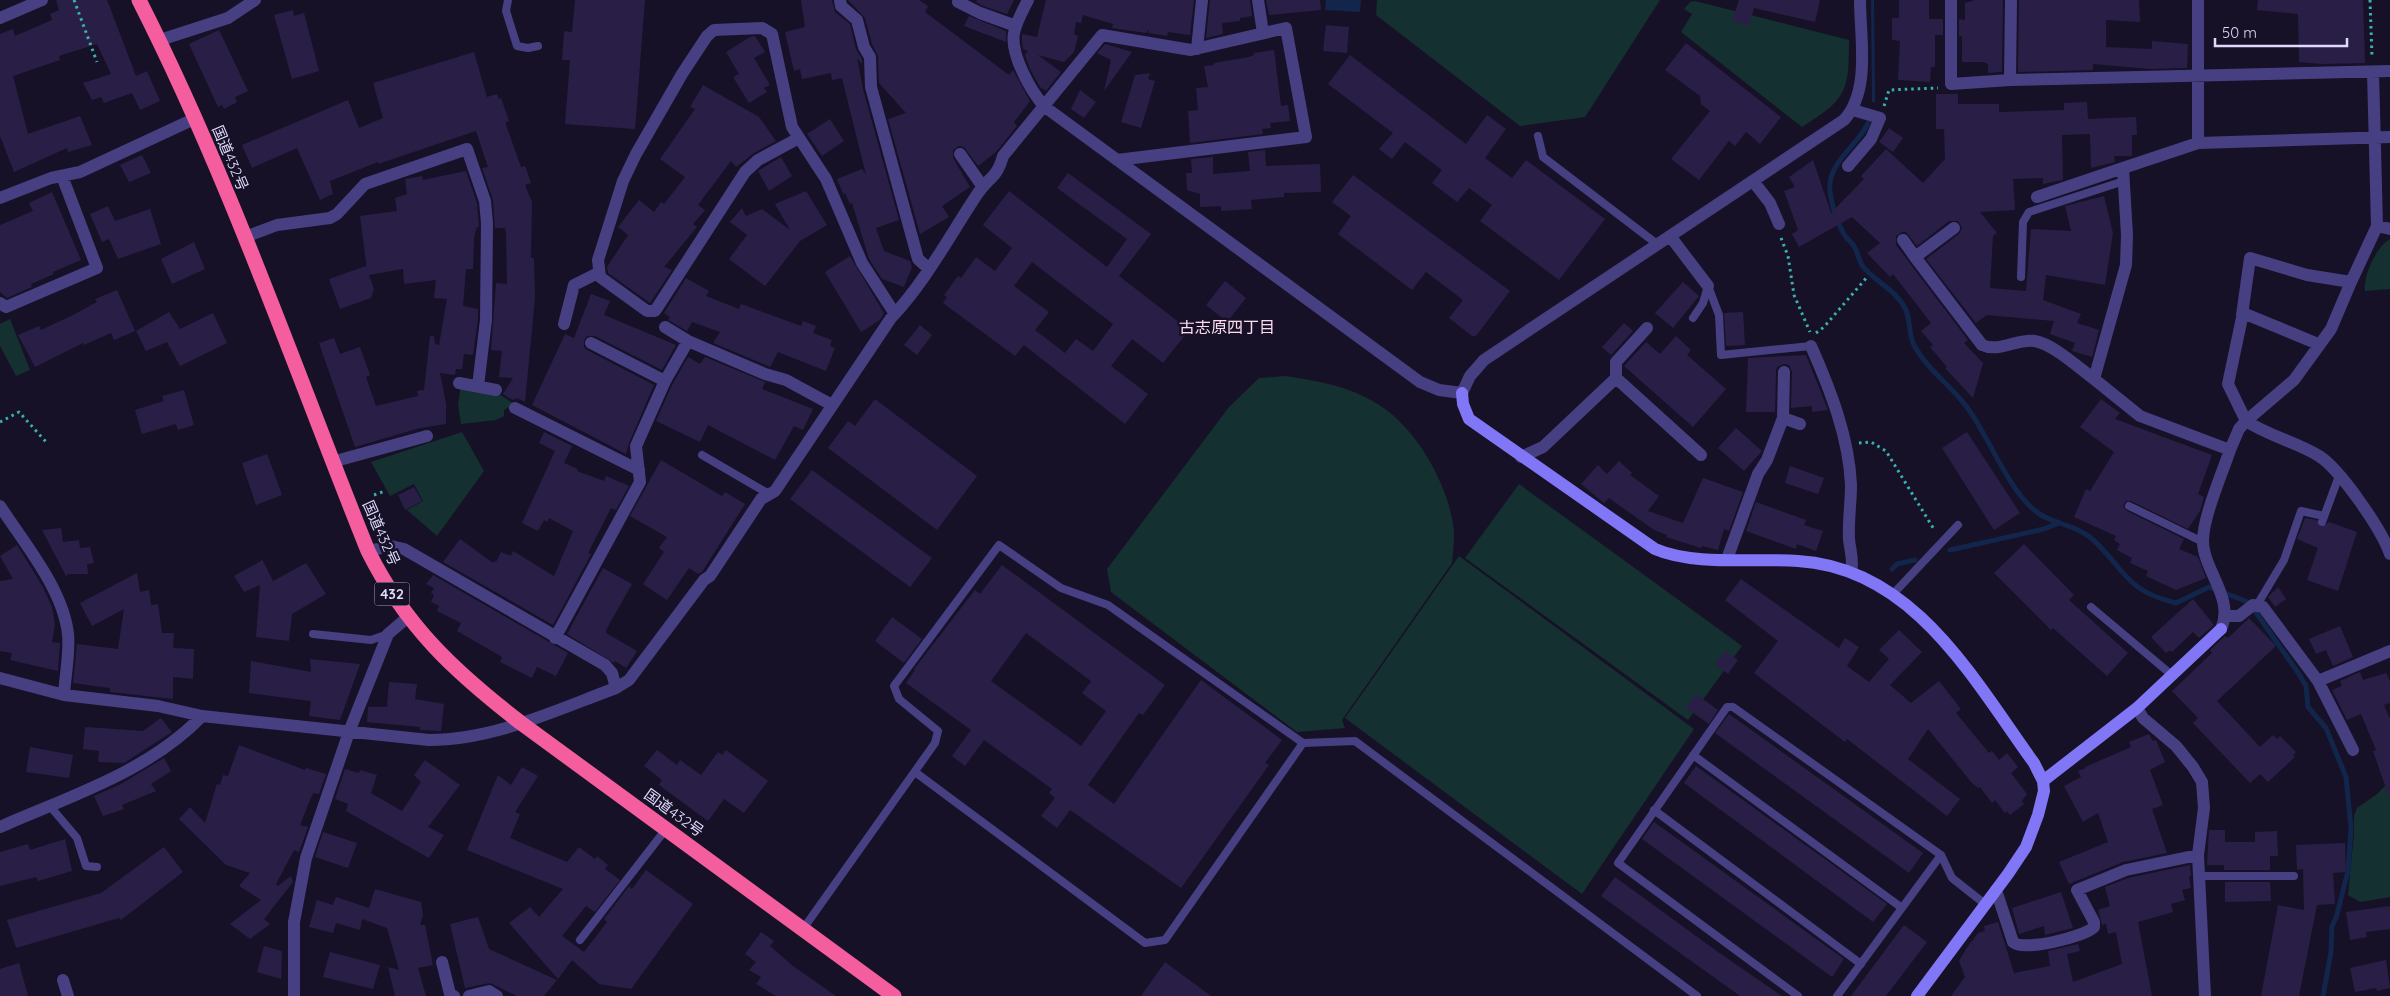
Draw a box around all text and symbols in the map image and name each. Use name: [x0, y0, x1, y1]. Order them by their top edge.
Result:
scale bar: [2215, 15, 2348, 47]
text: 50 m: [2222, 23, 2257, 42]
street label: 国道432号: [208, 122, 253, 193]
district label: 古志原四丁目: [1179, 317, 1275, 337]
street label: 国道432号: [359, 497, 404, 568]
road number: 432: [374, 582, 410, 606]
street label: 国道432号: [641, 785, 708, 841]

